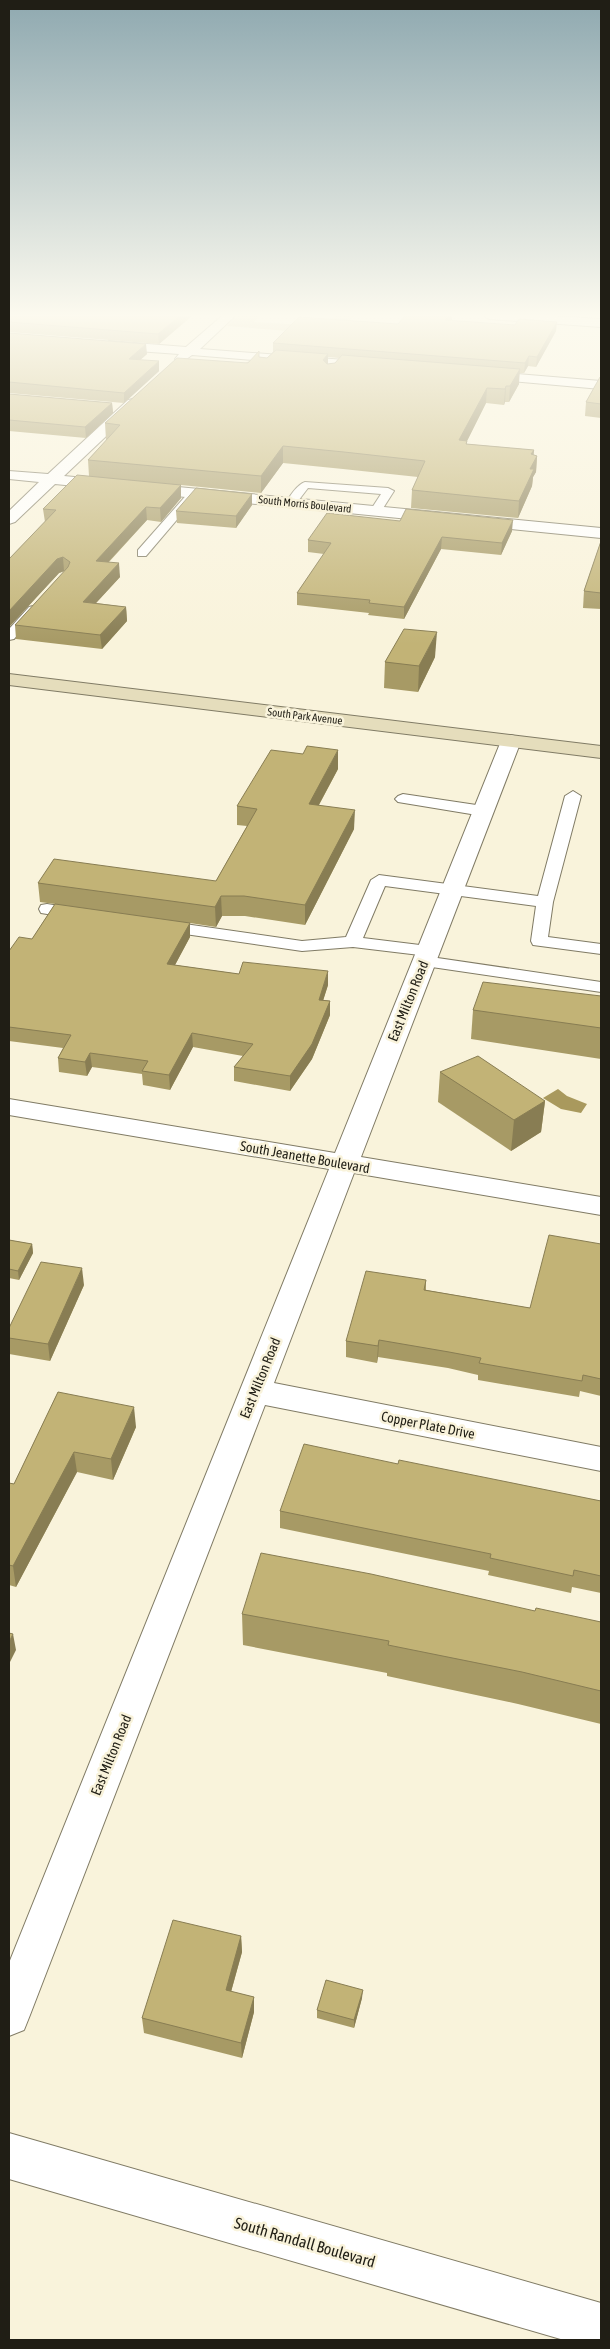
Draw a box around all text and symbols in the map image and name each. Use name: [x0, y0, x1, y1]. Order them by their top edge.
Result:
street label: South Morris Boulevard: [258, 493, 352, 515]
street label: South Park Avenue: [267, 705, 343, 727]
street label: East Milton Road: [385, 958, 431, 1044]
street label: South Jeanette Boulevard: [239, 1138, 371, 1176]
street label: East Milton Road: [237, 1335, 283, 1421]
street label: Copper Plate Drive: [380, 1408, 476, 1442]
street label: East Milton Road: [88, 1712, 134, 1798]
street label: South Randall Boulevard: [233, 2213, 377, 2271]

